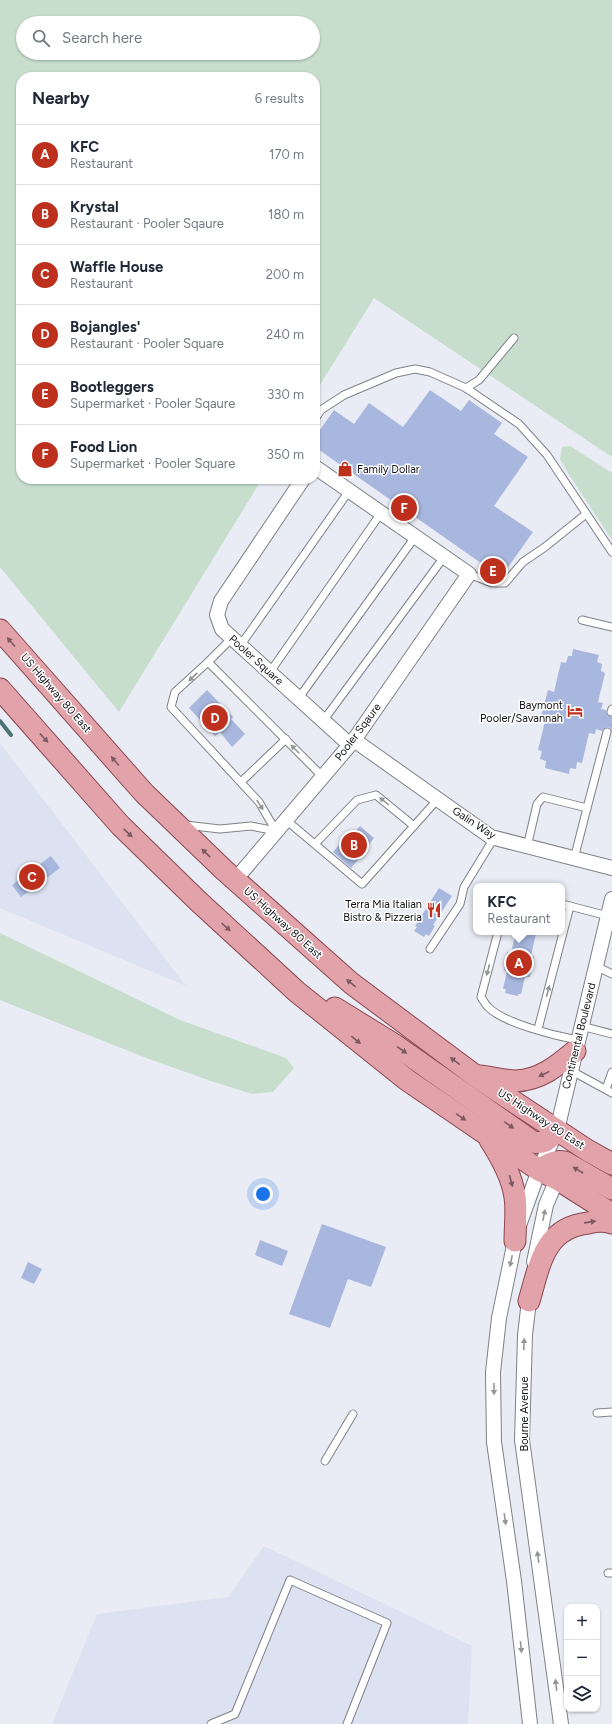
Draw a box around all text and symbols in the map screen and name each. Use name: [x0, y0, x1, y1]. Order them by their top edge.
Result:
search box: [16, 16, 320, 60]
icon: search: [30, 27, 52, 49]
text: Search here: [62, 29, 142, 47]
text: Nearby: [32, 88, 90, 108]
text: 6 results: [255, 91, 304, 106]
text: KFC: [70, 138, 99, 156]
text: A: [40, 147, 50, 162]
text: 170 m: [269, 147, 304, 162]
text: Restaurant: [70, 156, 133, 171]
text: Krystal: [70, 198, 119, 216]
text: B: [41, 207, 49, 222]
text: 180 m: [268, 207, 304, 222]
text: Restaurant · Pooler Sqaure: [70, 216, 224, 231]
text: Waffle House: [70, 258, 163, 276]
text: C: [40, 267, 50, 282]
text: 200 m: [266, 267, 304, 282]
text: Restaurant: [70, 276, 133, 291]
text: Bojangles': [70, 318, 140, 336]
text: D: [40, 327, 50, 342]
text: 240 m: [266, 327, 304, 342]
text: Restaurant · Pooler Square: [70, 336, 224, 351]
text: Bootleggers: [70, 378, 154, 396]
text: E: [41, 387, 49, 402]
text: 330 m: [267, 387, 304, 402]
text: Supermarket · Pooler Sqaure: [70, 396, 235, 411]
text: Food Lion: [70, 438, 137, 456]
text: F: [41, 447, 49, 462]
text: 350 m: [267, 447, 304, 462]
text: Supermarket · Pooler Square: [70, 456, 235, 471]
shop icon: Family Dollar: [336, 460, 354, 478]
place label: Family Dollar: [357, 463, 420, 476]
pin: F: [391, 493, 417, 523]
pin: E: [480, 556, 506, 586]
street label: Pooler Square: [226, 632, 286, 688]
one-way arrow: [6, 637, 15, 647]
street label: US Highway 80 East: [18, 651, 94, 735]
one-way arrow: [187, 672, 198, 681]
place label: Baymont Pooler/Savannah: [480, 699, 563, 725]
street label: Pooler Sqaure: [332, 701, 384, 763]
hotel icon: Baymont Pooler/Savannah: [566, 702, 584, 720]
pin: D: [202, 703, 228, 733]
one-way arrow: [39, 733, 48, 744]
one-way arrow: [290, 744, 300, 754]
one-way arrow: [111, 756, 120, 765]
one-way arrow: [378, 797, 389, 806]
one-way arrow: [257, 799, 264, 811]
street label: Galin Way: [450, 804, 498, 842]
one-way arrow: [123, 828, 133, 838]
pin: B: [341, 830, 367, 860]
one-way arrow: [201, 848, 211, 858]
pin: C: [19, 862, 45, 892]
popup: [473, 883, 565, 935]
street label: US Highway 80 East: [241, 884, 325, 962]
text: KFC: [487, 893, 517, 911]
place label: Terra Mia Italian Bistro & Pizzeria: [343, 898, 422, 924]
restaurant icon: Terra Mia Italian Bistro & Pizzeria: [425, 901, 443, 919]
text: Restaurant: [487, 911, 551, 926]
one-way arrow: [222, 922, 231, 931]
pin: A: [506, 948, 532, 978]
one-way arrow: [485, 964, 491, 976]
one-way arrow: [346, 979, 356, 987]
street label: Continental Boulevard: [559, 981, 599, 1091]
one-way arrow: [545, 985, 551, 998]
one-way arrow: [351, 1035, 362, 1044]
one-way arrow: [397, 1046, 407, 1054]
one-way arrow: [450, 1057, 460, 1065]
one-way arrow: [538, 1071, 549, 1077]
street label: US Highway 80 East: [495, 1086, 587, 1152]
one-way arrow: [456, 1113, 466, 1121]
one-way arrow: [503, 1121, 514, 1129]
one-way arrow: [572, 1167, 584, 1173]
one-way arrow: [508, 1175, 514, 1187]
your location: [253, 1184, 273, 1204]
one-way arrow: [542, 1209, 548, 1222]
one-way arrow: [584, 1219, 597, 1225]
one-way arrow: [508, 1255, 514, 1267]
one-way arrow: [521, 1337, 527, 1350]
street label: Bourne Avenue: [518, 1376, 531, 1452]
one-way arrow: [491, 1383, 497, 1396]
one-way arrow: [502, 1512, 508, 1525]
one-way arrow: [535, 1551, 541, 1563]
map controls: [564, 1604, 600, 1712]
button: +: [564, 1604, 600, 1640]
button: −: [564, 1640, 600, 1676]
one-way arrow: [518, 1641, 525, 1654]
button: layers: [564, 1676, 600, 1712]
one-way arrow: [553, 1679, 559, 1691]

